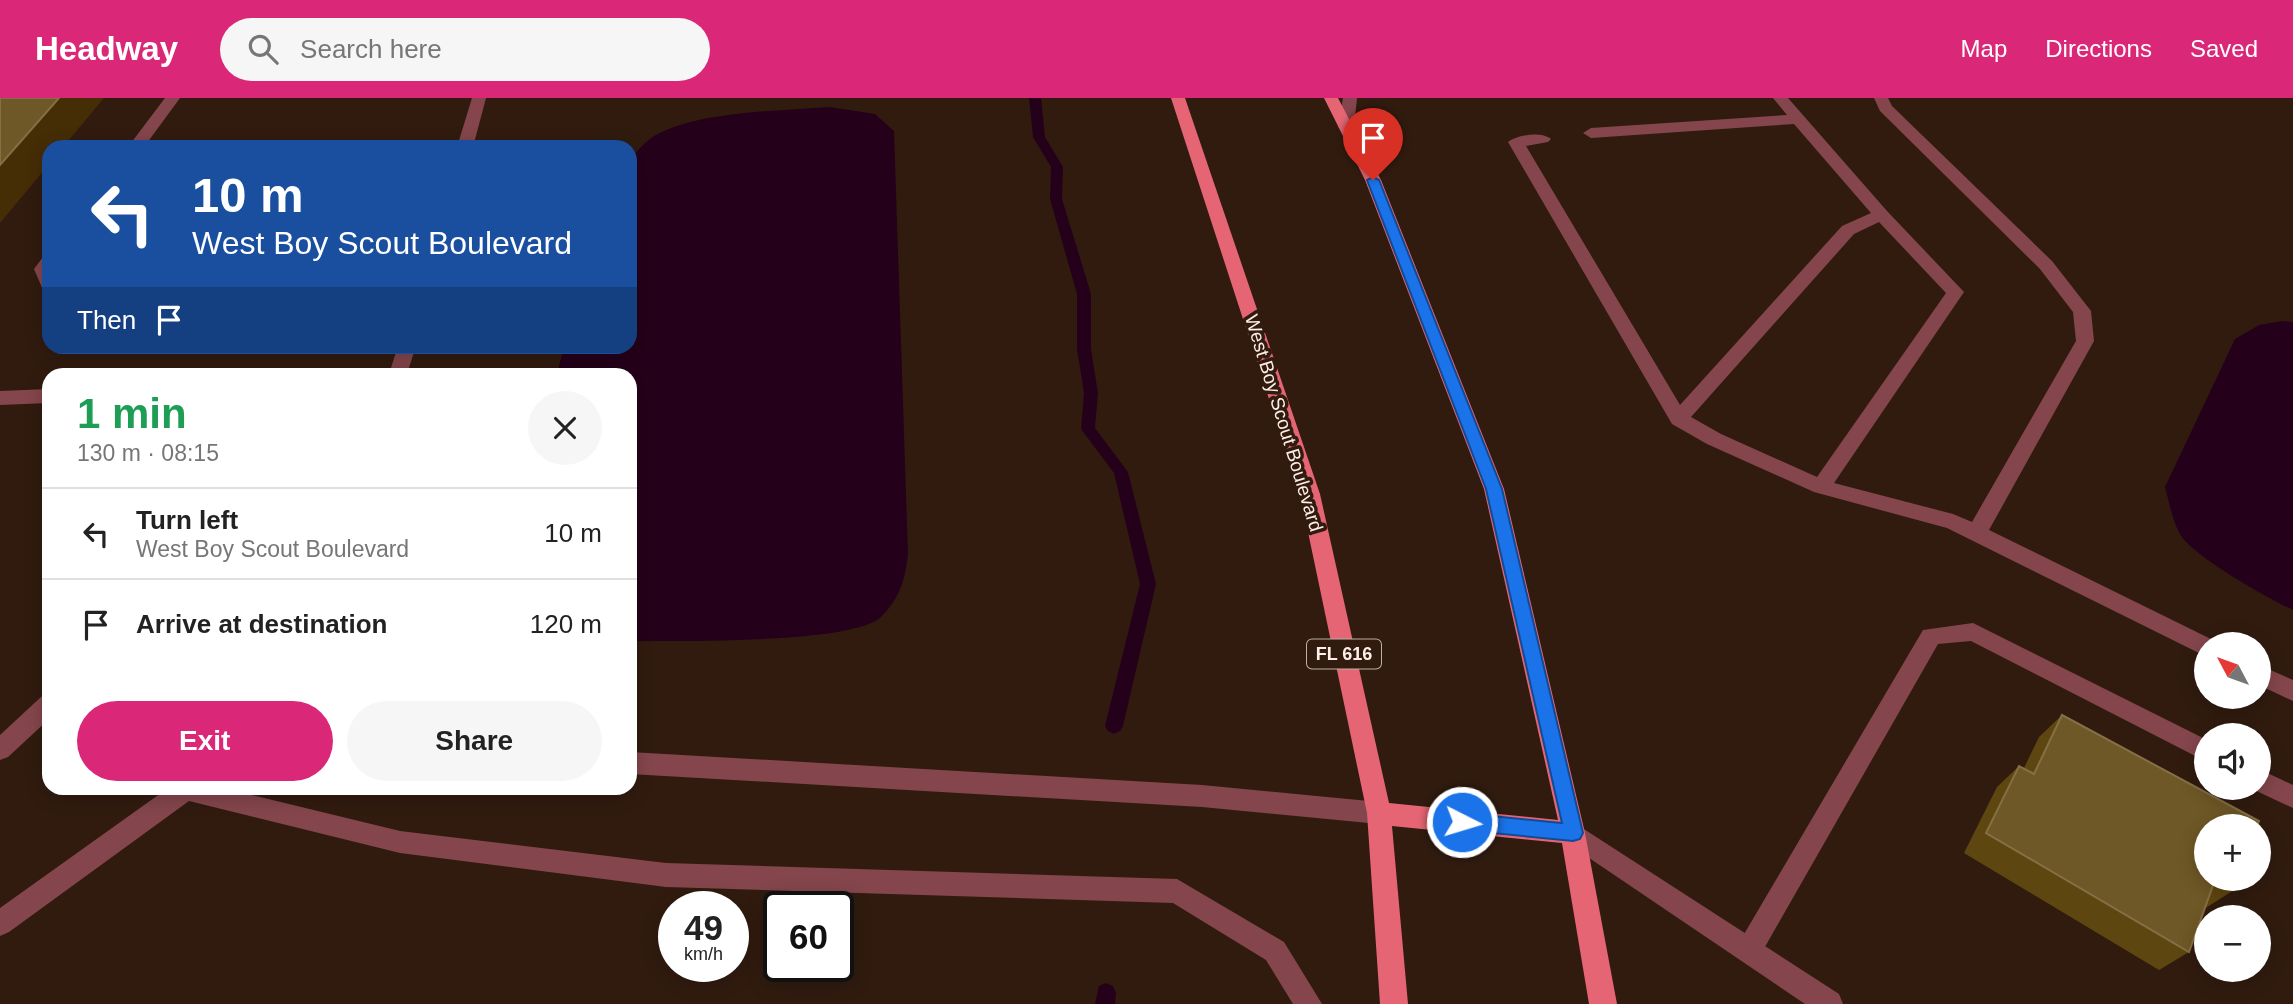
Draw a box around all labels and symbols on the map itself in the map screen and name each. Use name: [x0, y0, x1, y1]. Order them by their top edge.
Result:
pin: [1343, 108, 1403, 180]
street label: West Boy Scout Boulevard: [1241, 312, 1327, 534]
north arrow: [2194, 632, 2272, 709]
road number: FL 616: [1307, 640, 1381, 668]
position arrow: [1425, 785, 1499, 859]
speed limit sign: 60: [763, 891, 854, 982]

